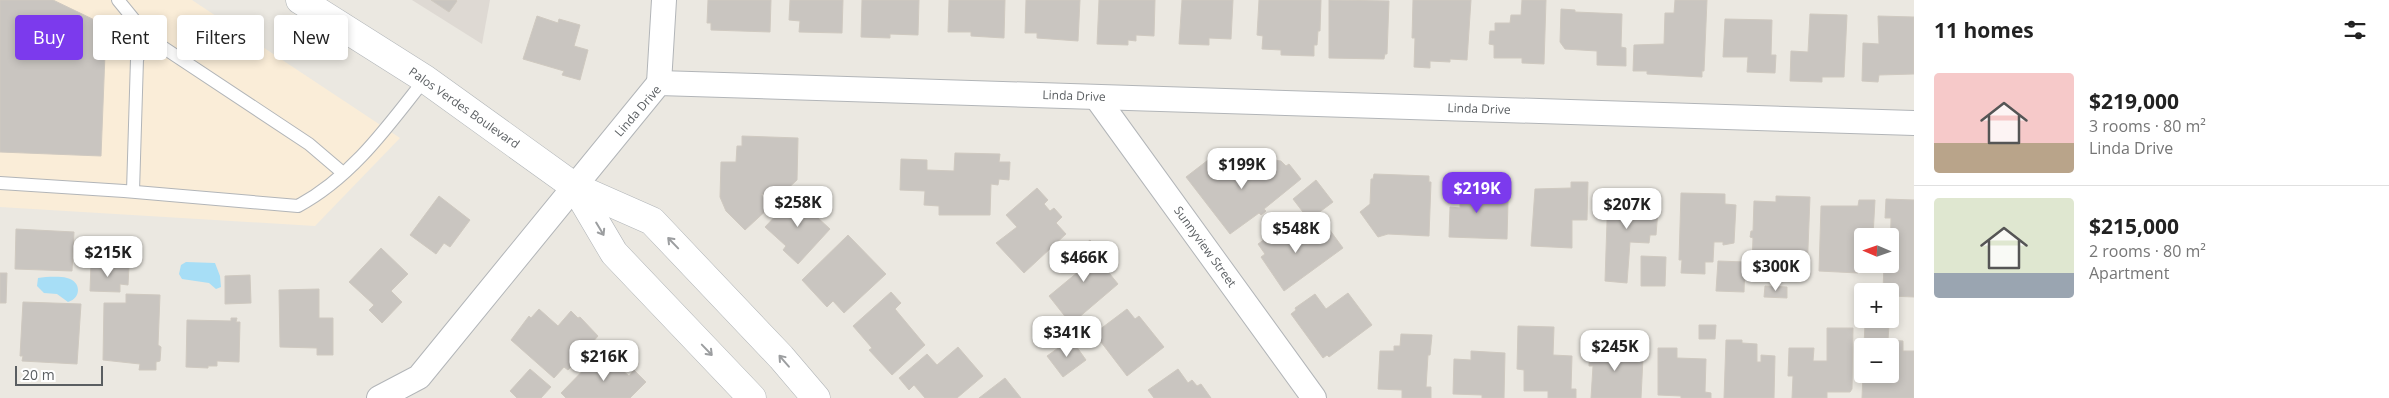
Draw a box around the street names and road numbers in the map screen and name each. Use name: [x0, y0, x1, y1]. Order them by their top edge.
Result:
street label: Palos Verdes Boulevard: [405, 63, 523, 152]
street label: Linda Drive: [610, 81, 665, 140]
street label: Linda Drive: [1042, 86, 1106, 105]
street label: Linda Drive: [1447, 99, 1511, 118]
street label: Sunnyview Street: [1170, 203, 1241, 291]

